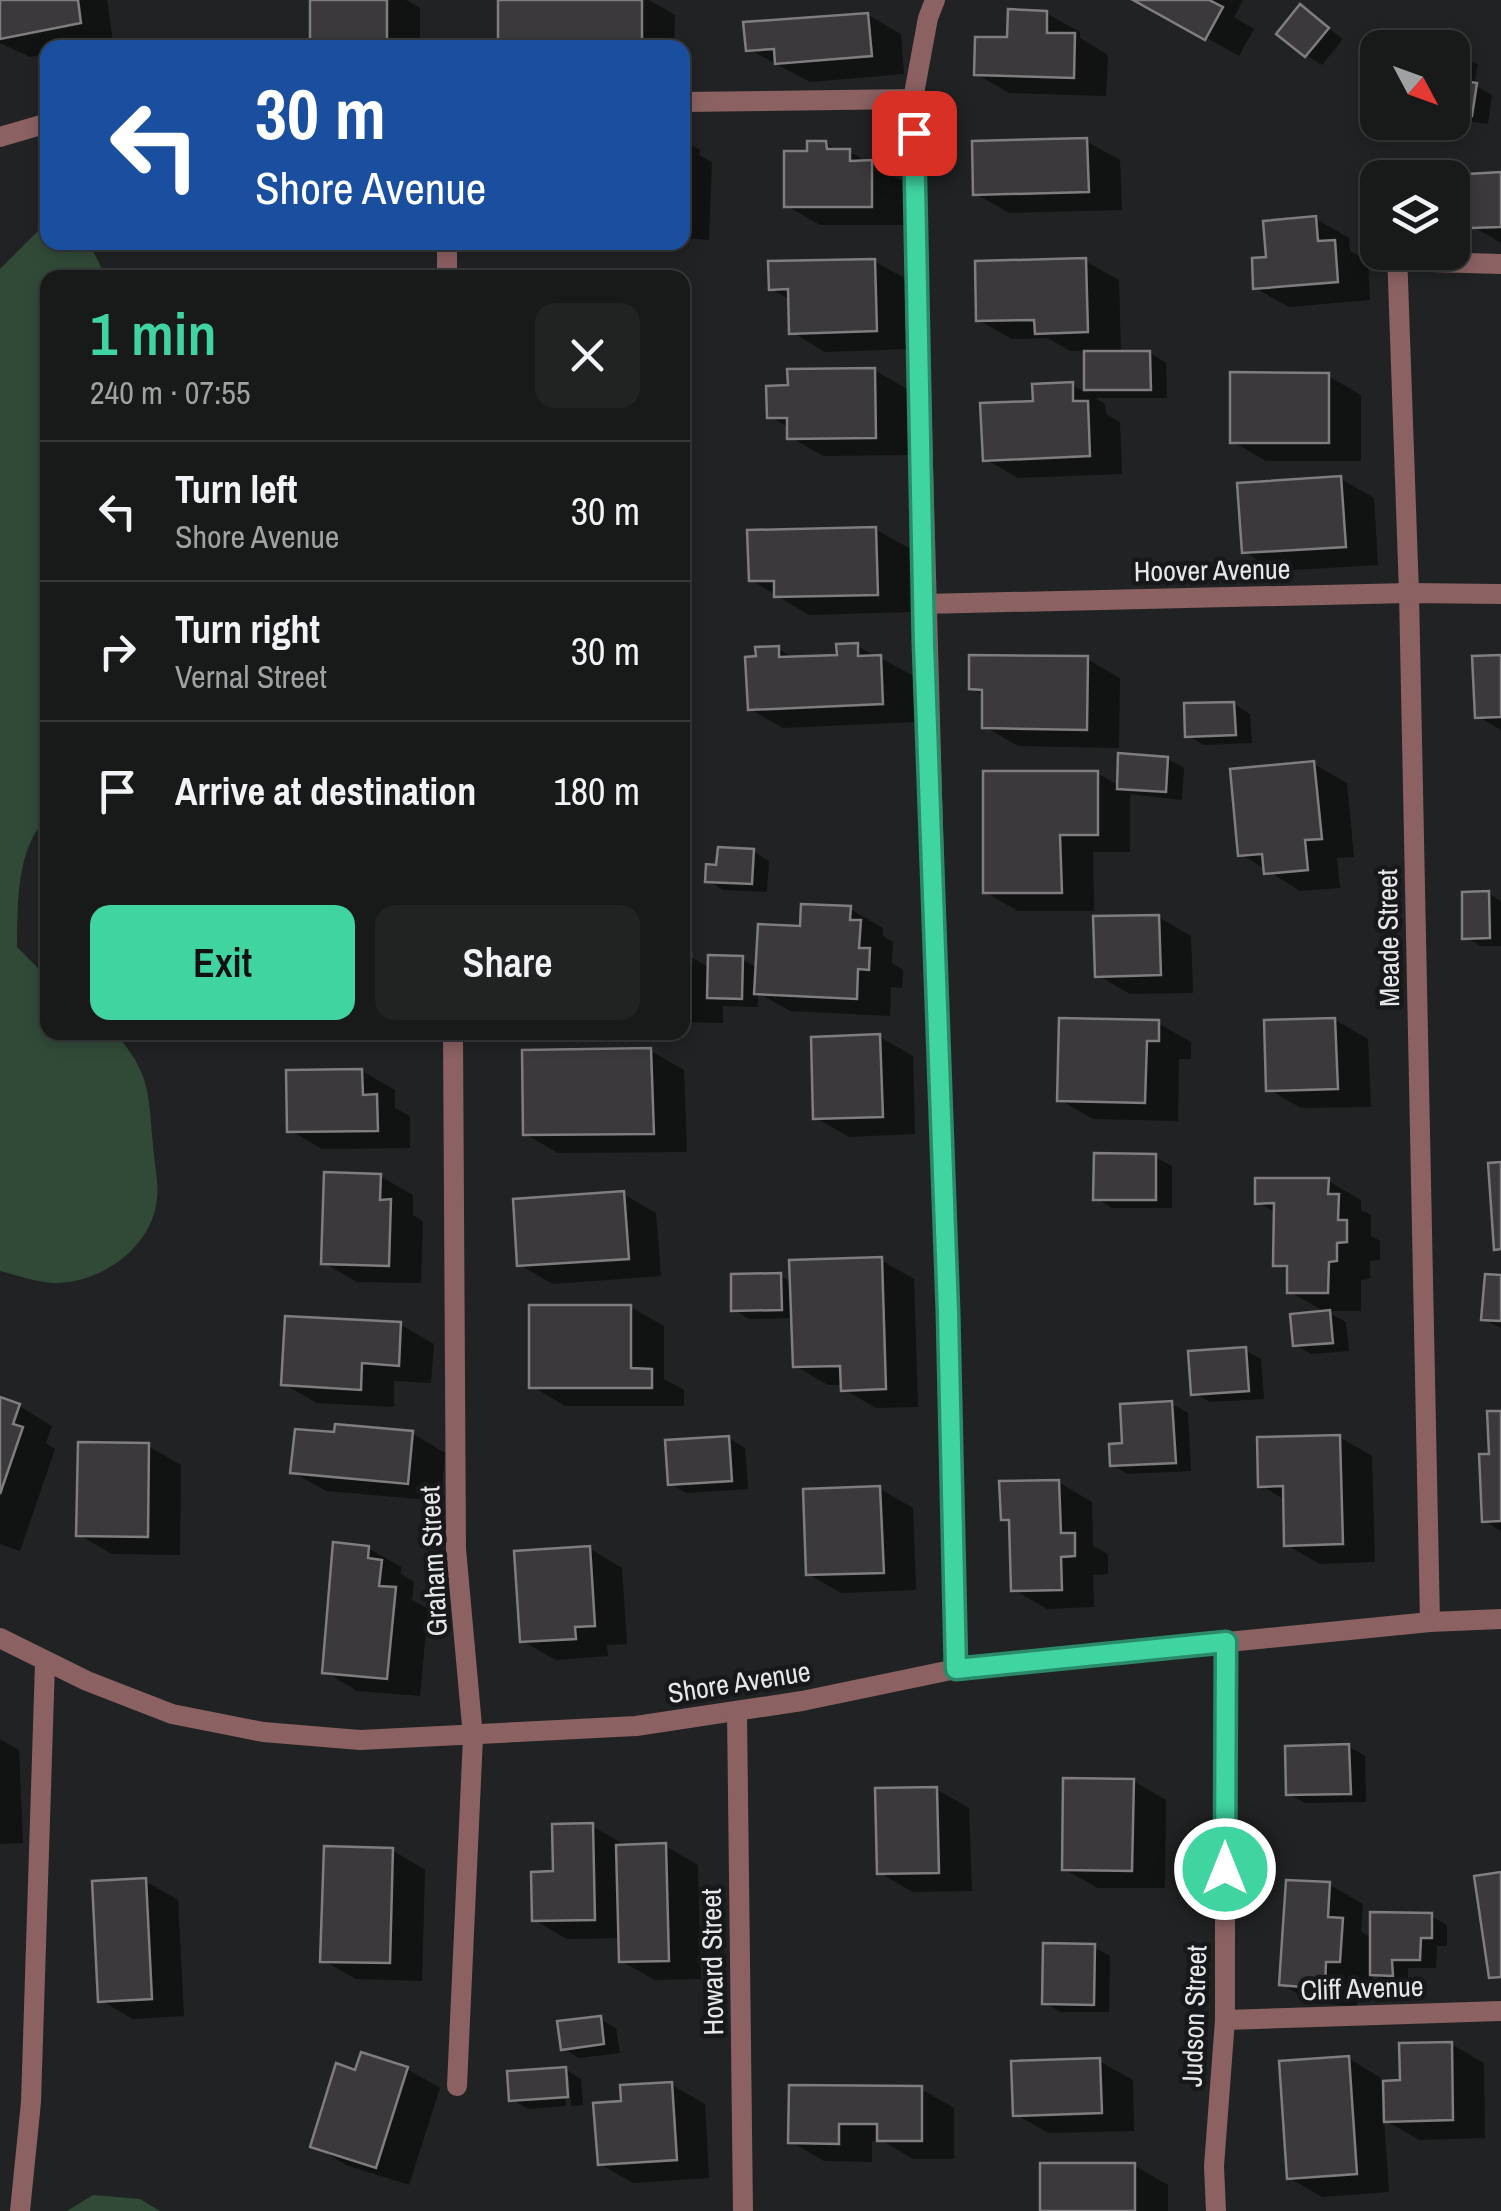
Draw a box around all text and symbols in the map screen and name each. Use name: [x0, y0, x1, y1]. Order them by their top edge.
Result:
north arrow: [1360, 30, 1470, 140]
map controls: [1360, 30, 1470, 270]
text: 30 m: [255, 67, 386, 161]
icon: left: [90, 80, 220, 210]
pin: [872, 91, 957, 176]
icon: arrive: [887, 106, 942, 161]
text: Shore Avenue: [255, 157, 486, 218]
button: layers: [1360, 160, 1470, 270]
text: 1 min: [90, 293, 217, 374]
button: close: [535, 303, 640, 408]
text: 240 m · 07:55: [90, 371, 250, 414]
text: Turn left: [175, 464, 297, 515]
icon: left: [90, 484, 145, 539]
text: 30 m: [571, 486, 640, 537]
text: Shore Avenue: [175, 515, 339, 558]
street label: Hoover Avenue: [1133, 550, 1291, 590]
text: Turn right: [175, 604, 320, 655]
icon: right: [90, 624, 145, 679]
text: 30 m: [571, 626, 640, 677]
text: Vernal Street: [175, 655, 327, 698]
icon: arrive: [90, 764, 145, 819]
text: Arrive at destination: [175, 766, 476, 817]
text: 180 m: [553, 766, 640, 817]
street label: Meade Street: [1368, 869, 1408, 1007]
button: Exit: [90, 905, 355, 1020]
button: Share: [375, 905, 640, 1020]
street label: Graham Street: [410, 1485, 456, 1637]
street label: Shore Avenue: [665, 1652, 813, 1712]
position arrow: [1173, 1817, 1277, 1921]
street label: Howard Street: [692, 1888, 732, 2036]
street label: Judson Street: [1173, 1945, 1215, 2087]
street label: Cliff Avenue: [1300, 1967, 1424, 2009]

